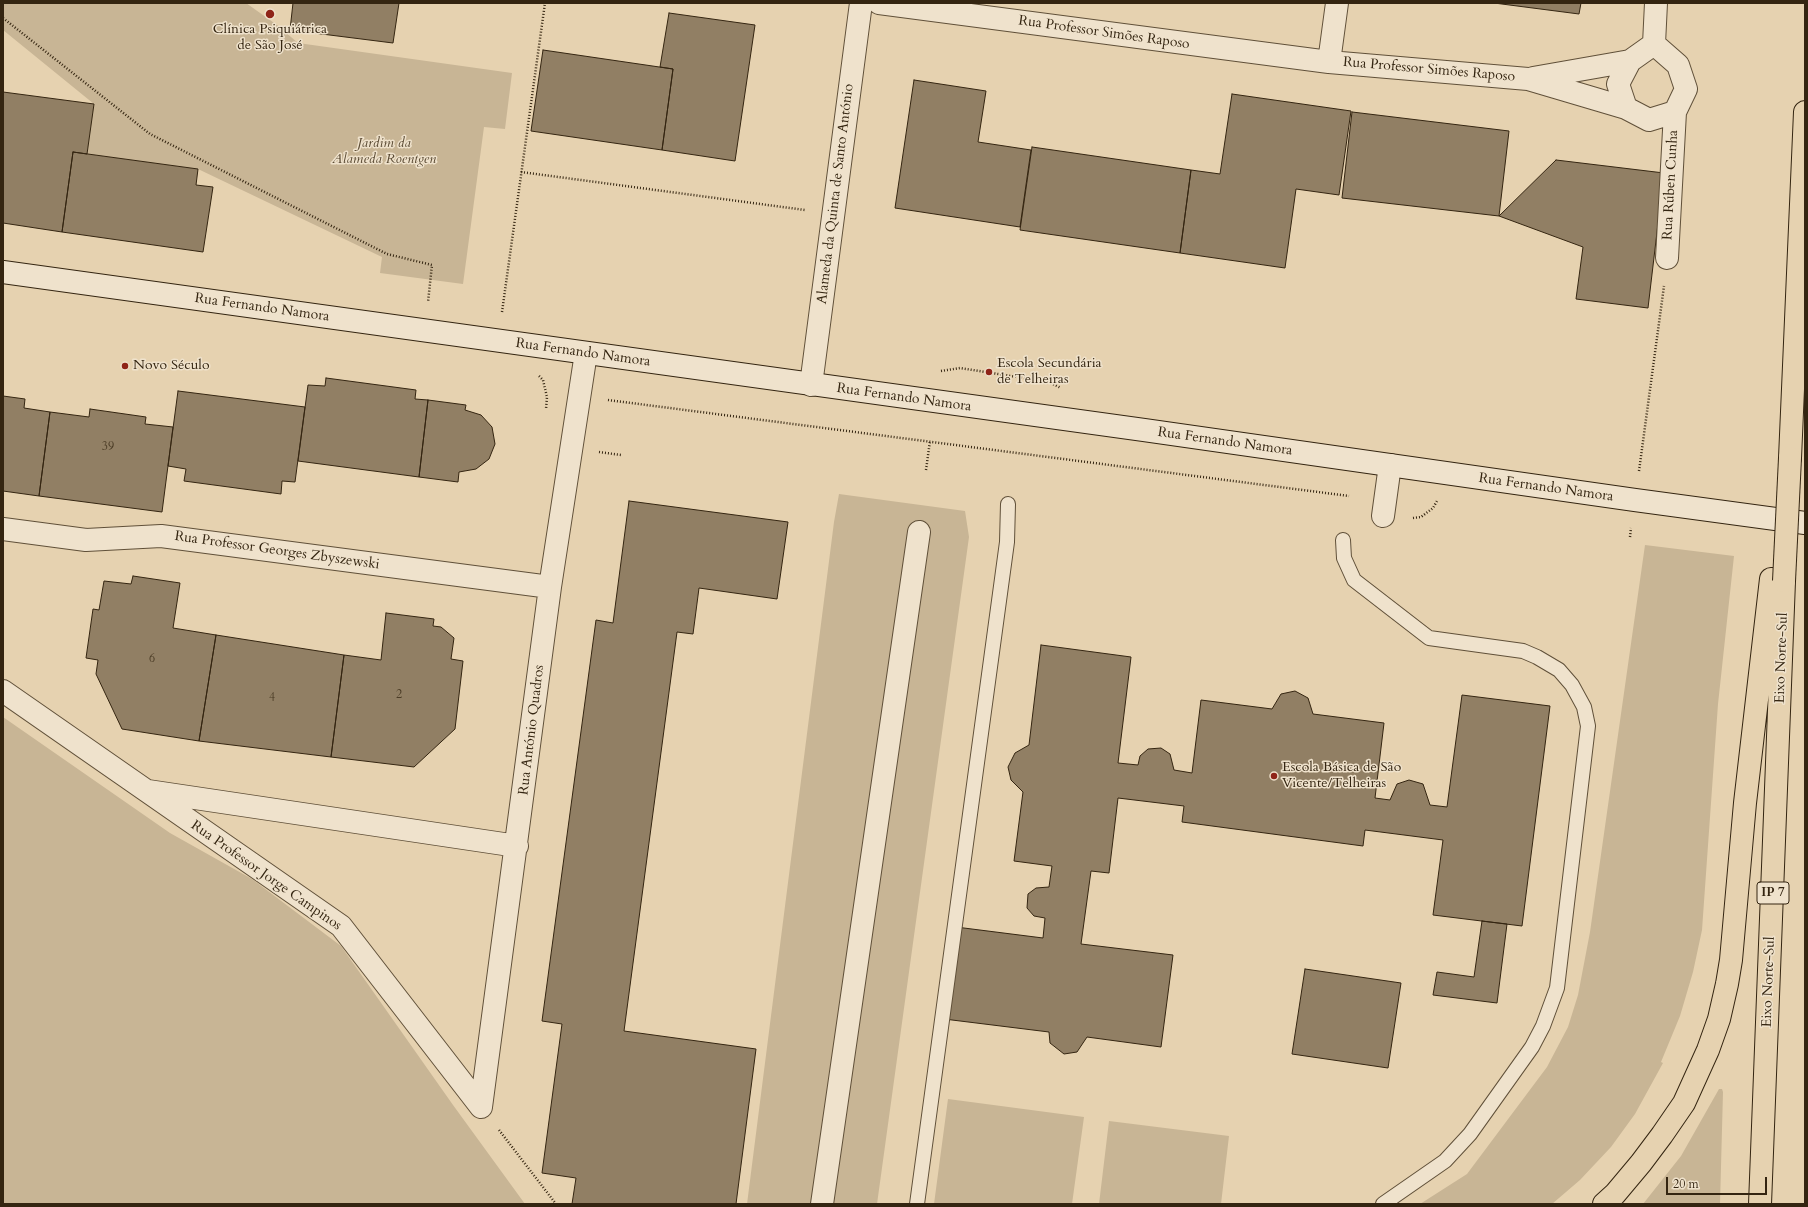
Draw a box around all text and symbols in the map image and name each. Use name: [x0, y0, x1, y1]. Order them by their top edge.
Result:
marker: Clínica Psiquiátrica de São José: [264, 8, 276, 20]
street label: Rua Professor Simões Raposo: [1017, 13, 1191, 53]
place label: Clínica Psiquiátrica de São José: [213, 22, 327, 54]
street label: Rua Professor Simões Raposo: [1342, 54, 1516, 86]
street label: Alameda da Quinta de Santo António: [814, 83, 858, 305]
street label: Rua Rúben Cunha: [1660, 130, 1682, 240]
park label: Jardim da Alameda Roentgen: [332, 136, 436, 168]
street label: Rua Fernando Namora: [194, 290, 330, 326]
street label: Rua Fernando Namora: [515, 335, 651, 371]
place label: Escola Secundária de Telheiras: [997, 356, 1102, 388]
place label: Novo Século: [133, 358, 209, 374]
marker: Novo Século: [120, 361, 130, 371]
marker: Escola Secundária de Telheiras: [984, 367, 994, 377]
street label: Rua Fernando Namora: [836, 380, 972, 416]
street label: Rua Fernando Namora: [1157, 424, 1293, 460]
house number: 39: [102, 440, 114, 454]
street label: Rua Fernando Namora: [1478, 470, 1614, 506]
street label: Rua Professor Georges Zbyszewski: [173, 528, 381, 574]
street label: Eixo Norte-Sul: [1772, 612, 1792, 704]
house number: 6: [149, 652, 155, 666]
street label: Rua António Quadros: [516, 664, 548, 796]
house number: 2: [396, 688, 402, 702]
house number: 4: [269, 691, 275, 705]
place label: Escola Básica de São Vicente/Telheiras: [1282, 760, 1401, 792]
marker: Escola Básica de São Vicente/Telheiras: [1269, 771, 1279, 781]
street label: Rua Professor Jorge Campinos: [187, 817, 345, 935]
road number: IP 7: [1757, 882, 1789, 904]
street label: Eixo Norte-Sul: [1759, 936, 1779, 1028]
scale bar: [1668, 1169, 1769, 1195]
text: 20 m: [1673, 1176, 1699, 1192]

